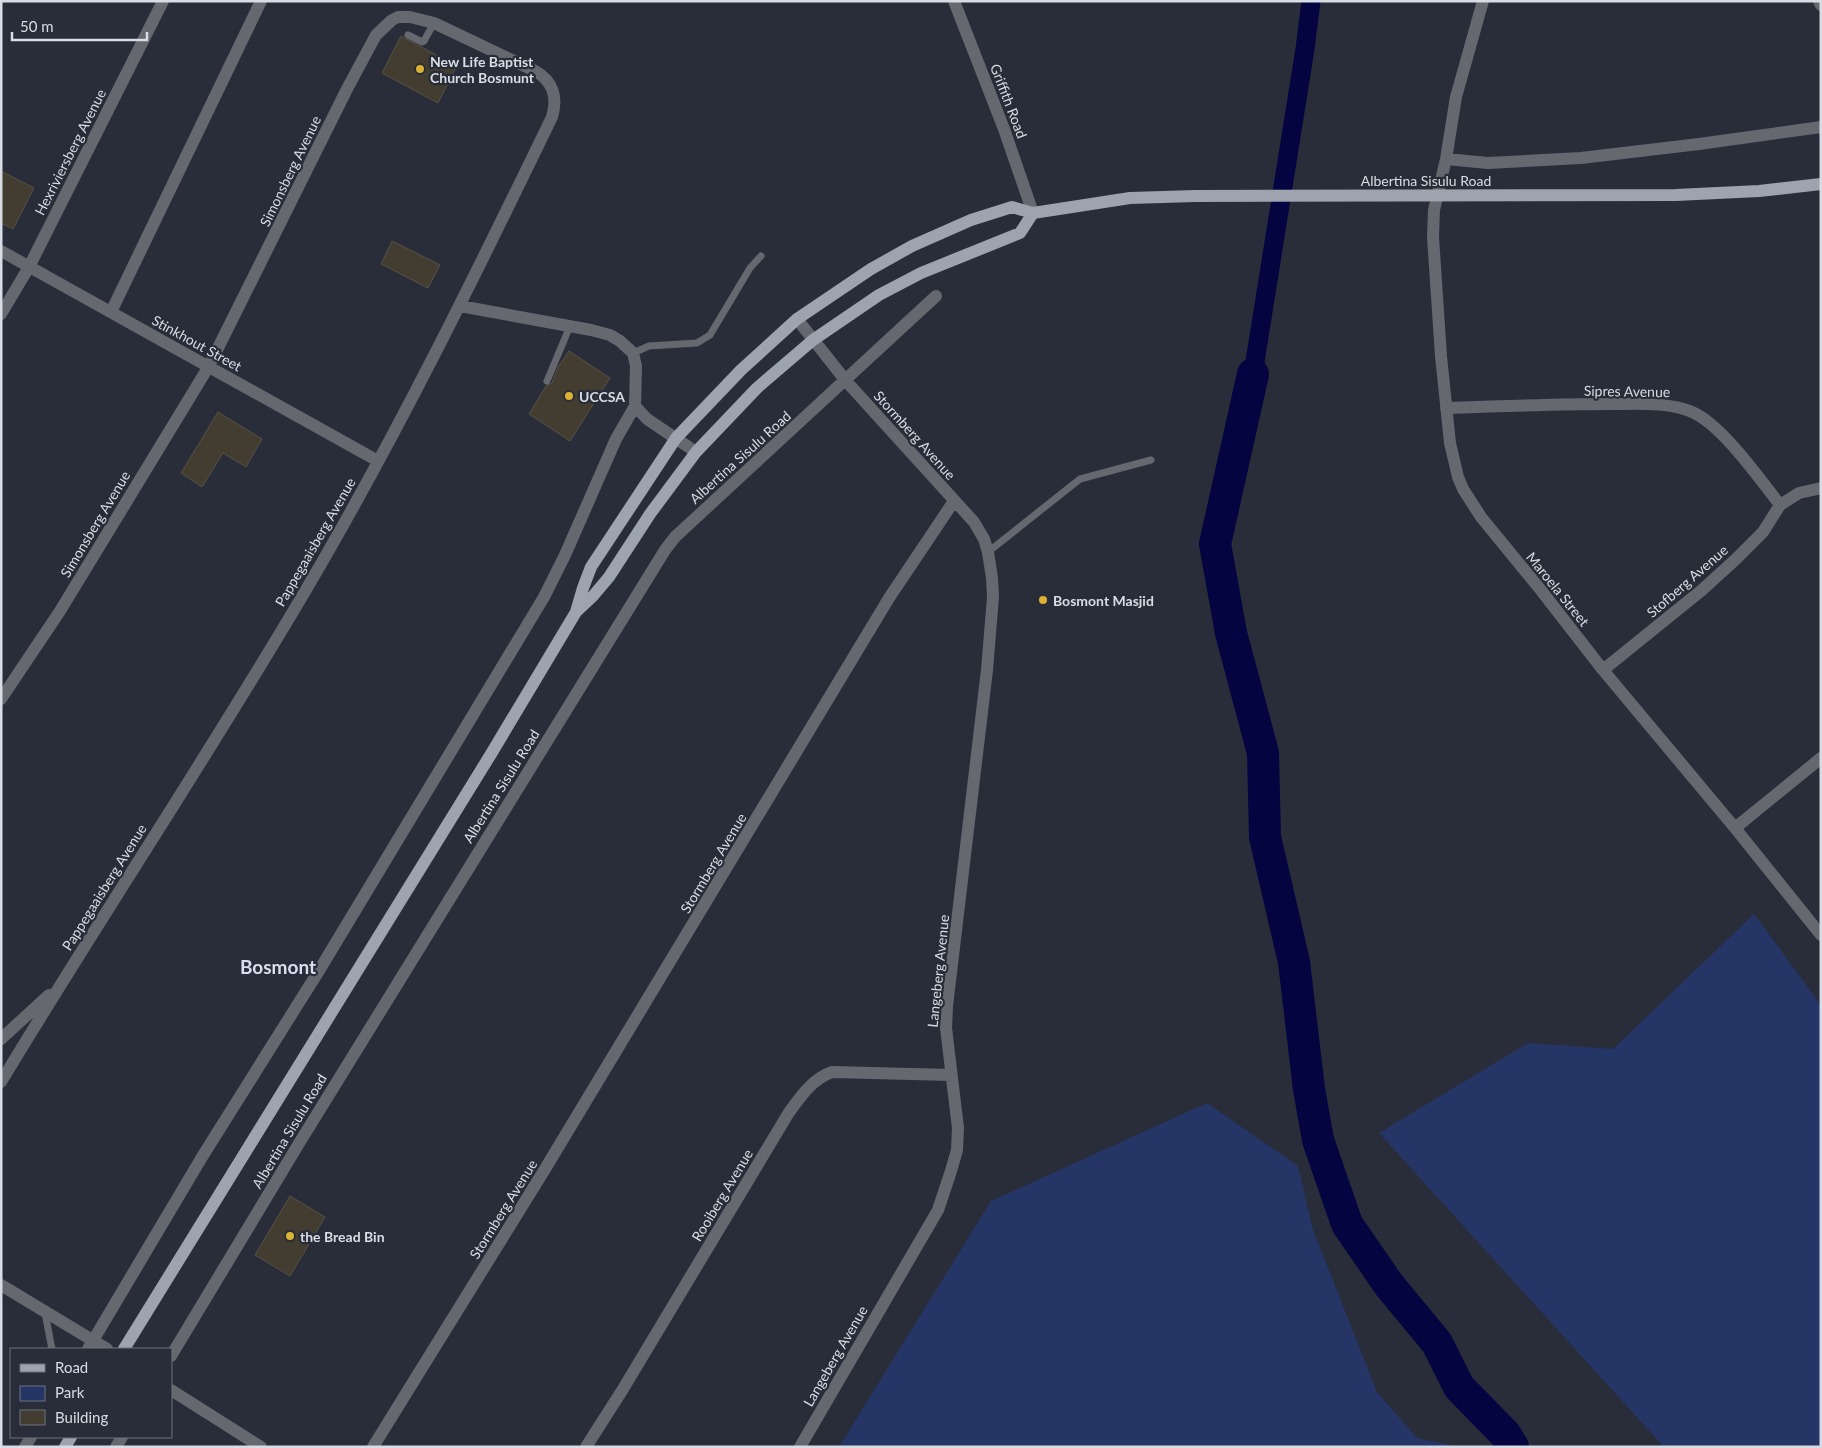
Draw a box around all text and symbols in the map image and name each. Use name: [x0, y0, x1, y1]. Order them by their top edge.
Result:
scale bar: [12, 10, 148, 42]
text: 50 m: [20, 17, 54, 35]
place label: New Life Baptist Church Bosmunt: [430, 53, 535, 86]
street label: Griffith Road: [987, 61, 1031, 141]
marker: New Life Baptist Church Bosmunt: [414, 63, 426, 75]
street label: Hexriviersberg Avenue: [31, 86, 109, 218]
street label: Simonsberg Avenue: [256, 113, 324, 229]
street label: Albertina Sisulu Road: [1361, 172, 1491, 189]
street label: Stinkhout Street: [149, 311, 245, 375]
street label: Sipres Avenue: [1584, 382, 1670, 400]
street label: Stormberg Avenue: [871, 387, 959, 483]
place label: UCCSA: [579, 388, 625, 405]
marker: UCCSA: [563, 390, 575, 402]
street label: Albertina Sisulu Road: [686, 407, 794, 507]
street label: Simonsberg Avenue: [57, 468, 133, 580]
street label: Pappegaaisberg Avenue: [271, 475, 359, 609]
street label: Stofberg Avenue: [1643, 541, 1731, 621]
street label: Maroela Street: [1523, 548, 1593, 630]
place label: Bosmont Masjid: [1053, 592, 1154, 609]
marker: Bosmont Masjid: [1037, 594, 1049, 606]
street label: Albertina Sisulu Road: [459, 726, 543, 846]
street label: Stormberg Avenue: [676, 810, 750, 916]
street label: Pappegaaisberg Avenue: [58, 821, 150, 953]
street label: Langeberg Avenue: [924, 914, 952, 1028]
district label: Bosmont: [240, 955, 316, 978]
street label: Albertina Sisulu Road: [248, 1071, 330, 1191]
street label: Rooiberg Avenue: [688, 1146, 756, 1244]
street label: Stormberg Avenue: [466, 1156, 540, 1262]
place label: the Bread Bin: [300, 1228, 385, 1245]
marker: the Bread Bin: [284, 1230, 296, 1242]
street label: Langeberg Avenue: [799, 1303, 871, 1409]
legend: [10, 1348, 172, 1438]
text: Road: [55, 1358, 88, 1376]
text: Park: [55, 1383, 85, 1401]
text: Building: [55, 1408, 108, 1426]

